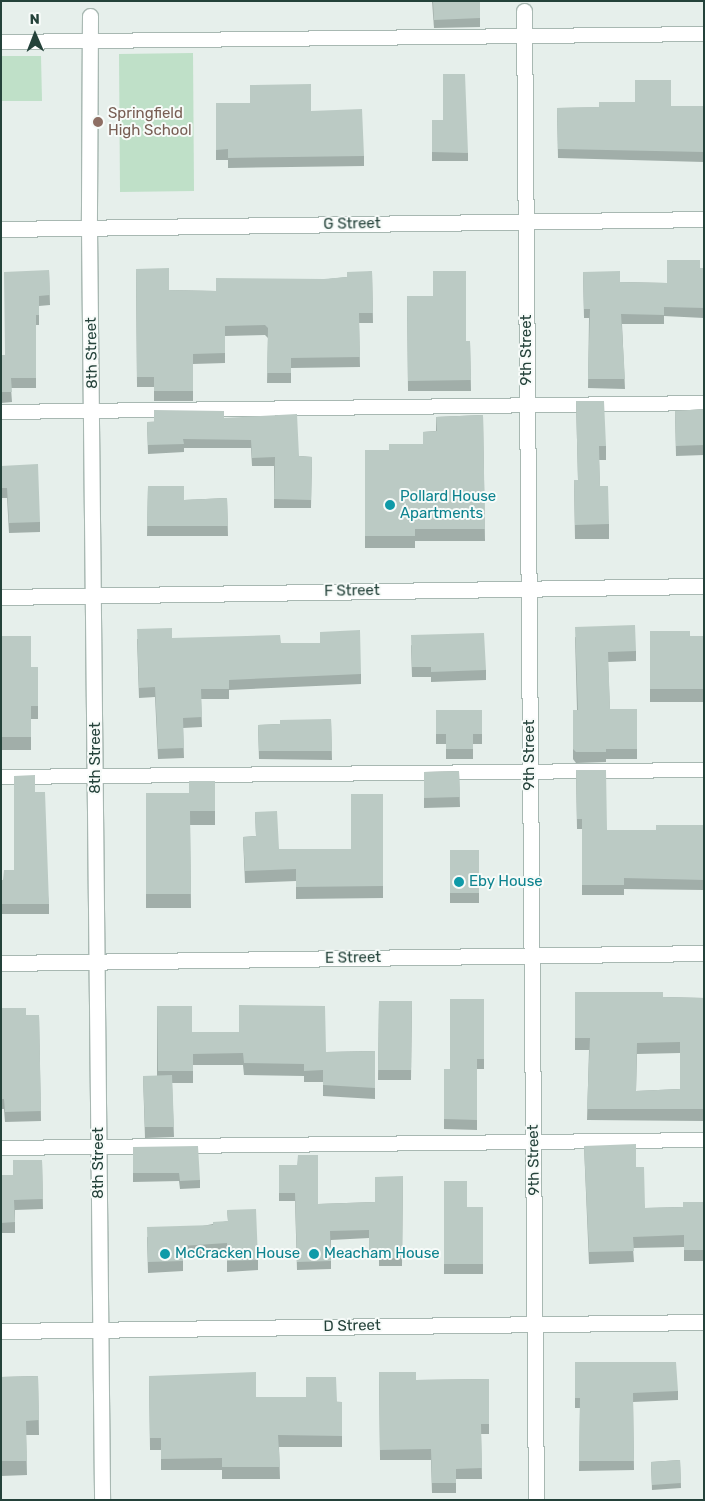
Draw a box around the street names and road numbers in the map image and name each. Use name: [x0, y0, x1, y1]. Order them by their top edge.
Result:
street label: G Street: [323, 215, 381, 233]
street label: 9th Street: [518, 315, 536, 385]
street label: 8th Street: [82, 317, 102, 389]
street label: F Street: [324, 582, 380, 600]
street label: 9th Street: [521, 720, 539, 790]
street label: 8th Street: [87, 722, 105, 794]
street label: E Street: [325, 949, 381, 967]
street label: 9th Street: [524, 1124, 544, 1196]
street label: 8th Street: [90, 1127, 108, 1199]
street label: D Street: [323, 1317, 381, 1335]

